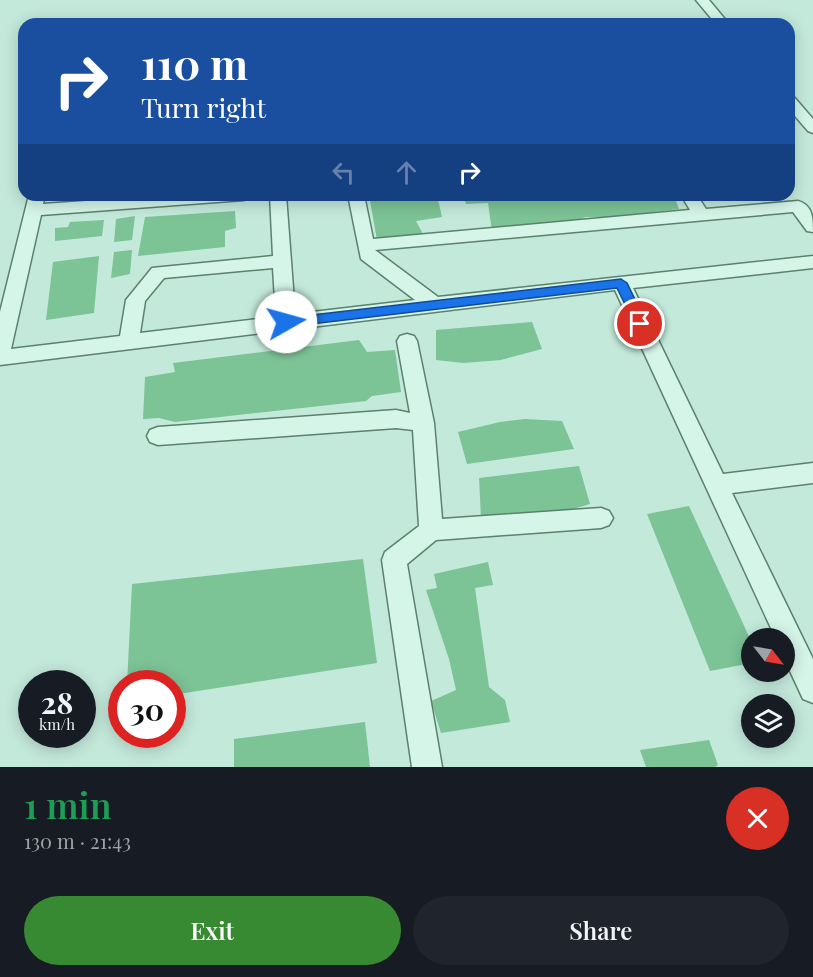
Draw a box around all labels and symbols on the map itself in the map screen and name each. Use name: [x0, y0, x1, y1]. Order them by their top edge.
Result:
position arrow: [254, 290, 318, 354]
pin: [614, 298, 665, 349]
north arrow: [741, 628, 795, 682]
speed limit sign: 30: [108, 670, 186, 748]

